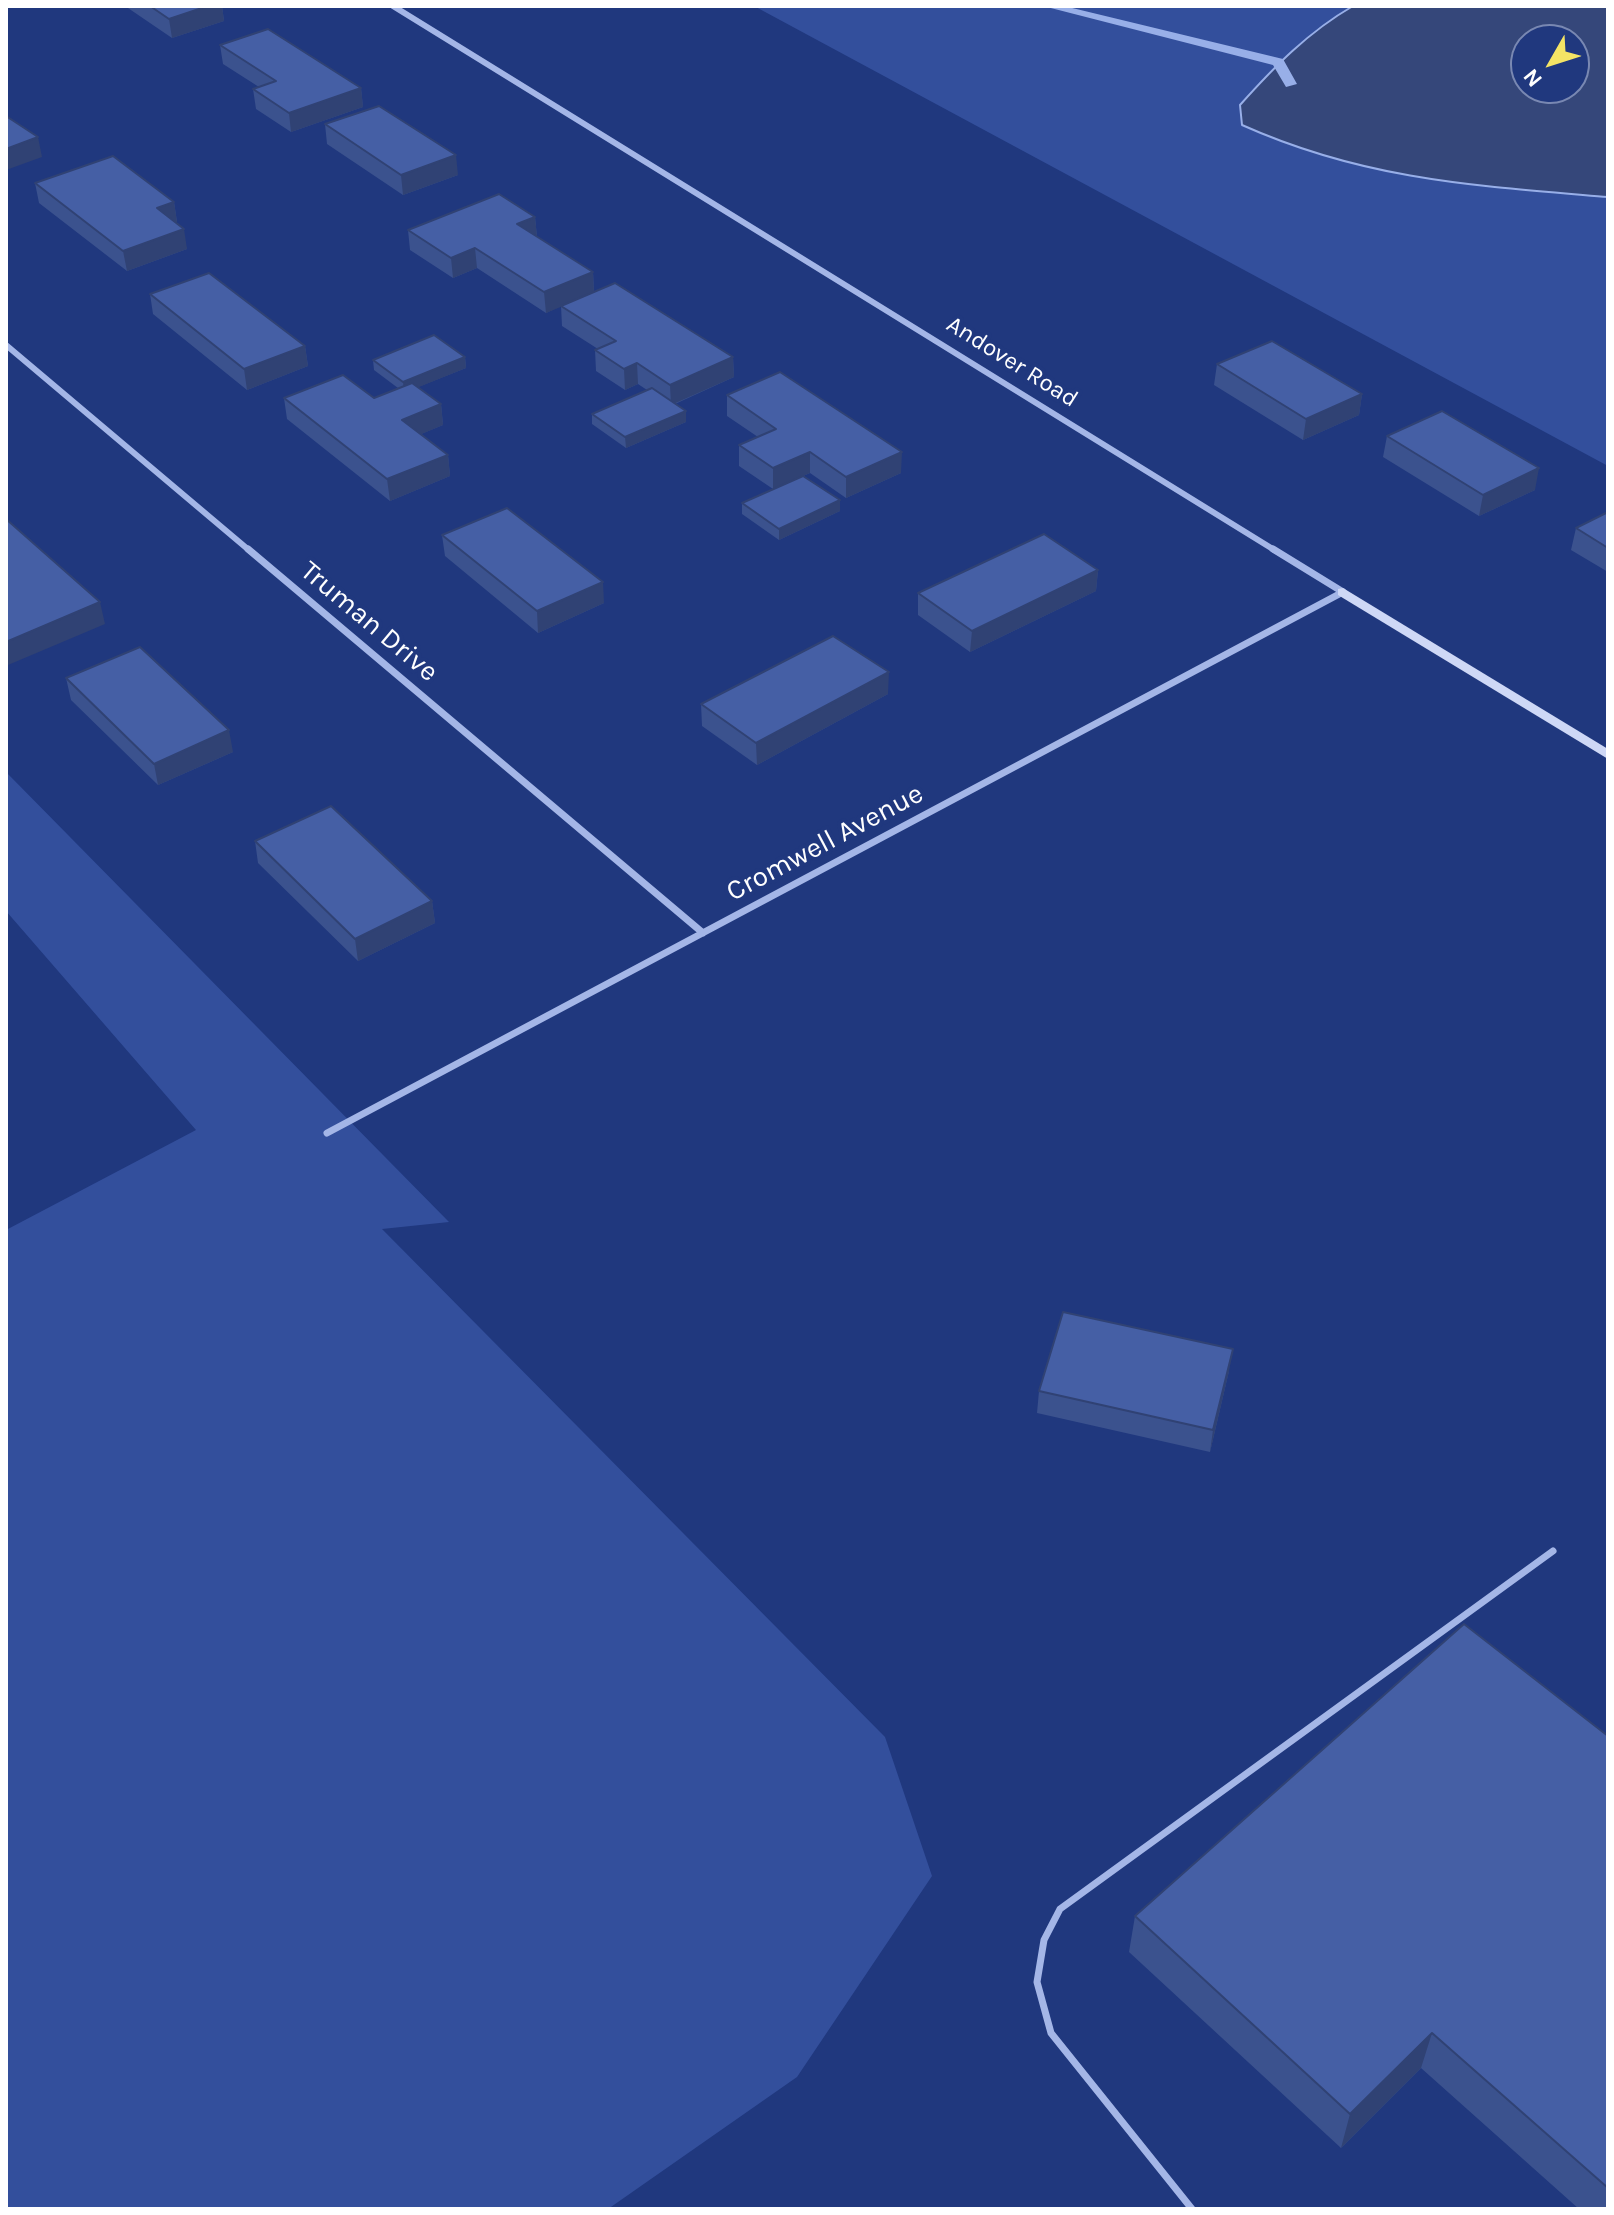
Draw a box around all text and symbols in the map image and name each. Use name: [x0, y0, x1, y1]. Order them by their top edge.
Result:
north arrow: [1510, 24, 1590, 104]
text: N: [1518, 64, 1548, 92]
street label: Andover Road: [941, 310, 1083, 414]
street label: Truman Drive: [293, 555, 445, 689]
street label: Cromwell Avenue: [721, 777, 929, 909]

